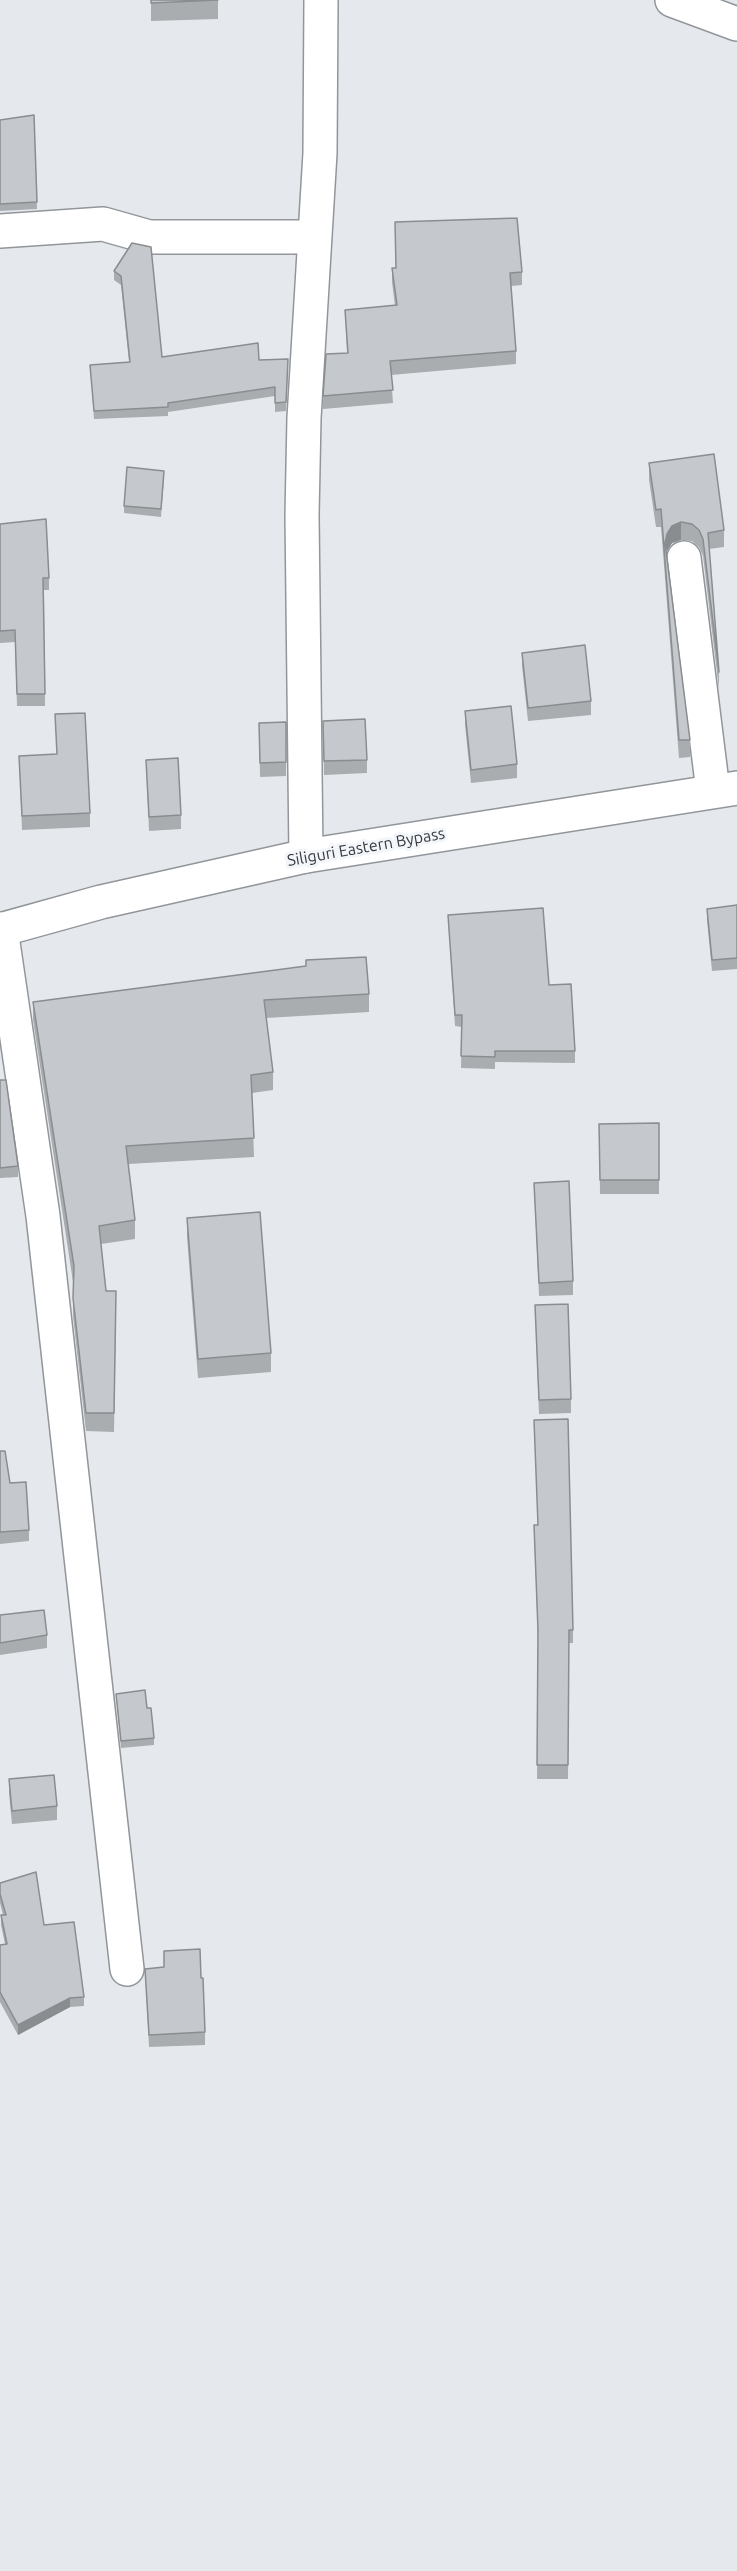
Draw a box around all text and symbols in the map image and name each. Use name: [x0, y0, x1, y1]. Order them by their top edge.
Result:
street label: Siliguri Eastern Bypass: [286, 824, 446, 870]

